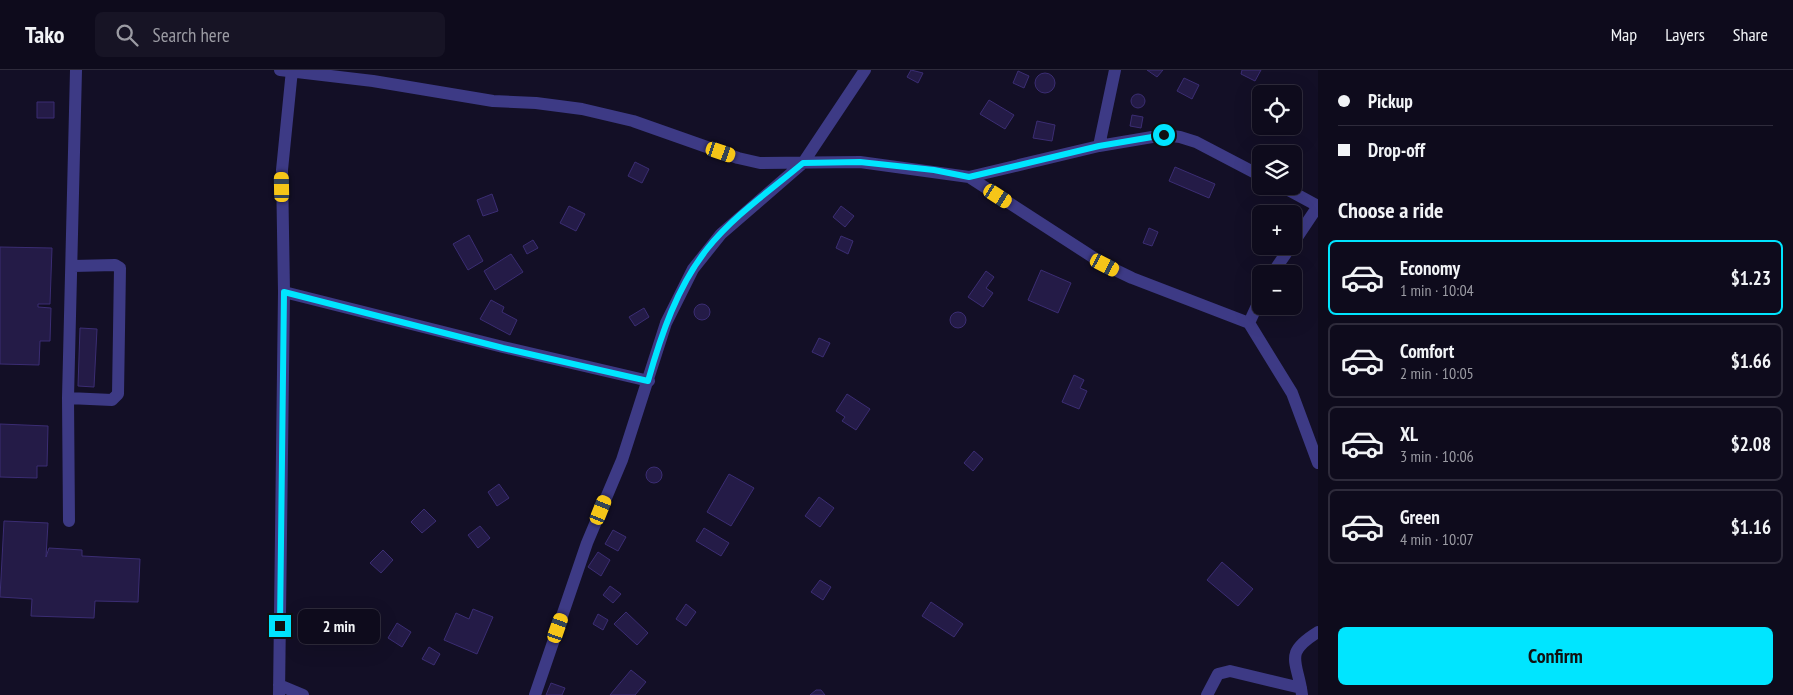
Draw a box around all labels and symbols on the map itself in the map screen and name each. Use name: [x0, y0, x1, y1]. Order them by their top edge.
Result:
route start: [1153, 124, 1175, 146]
car: [704, 140, 737, 164]
car: [274, 172, 289, 202]
car: [981, 182, 1014, 210]
car: [1088, 252, 1121, 278]
car: [588, 493, 613, 527]
callout: 2 min: [298, 608, 380, 644]
car: [546, 611, 569, 645]
route end: [269, 615, 291, 637]

